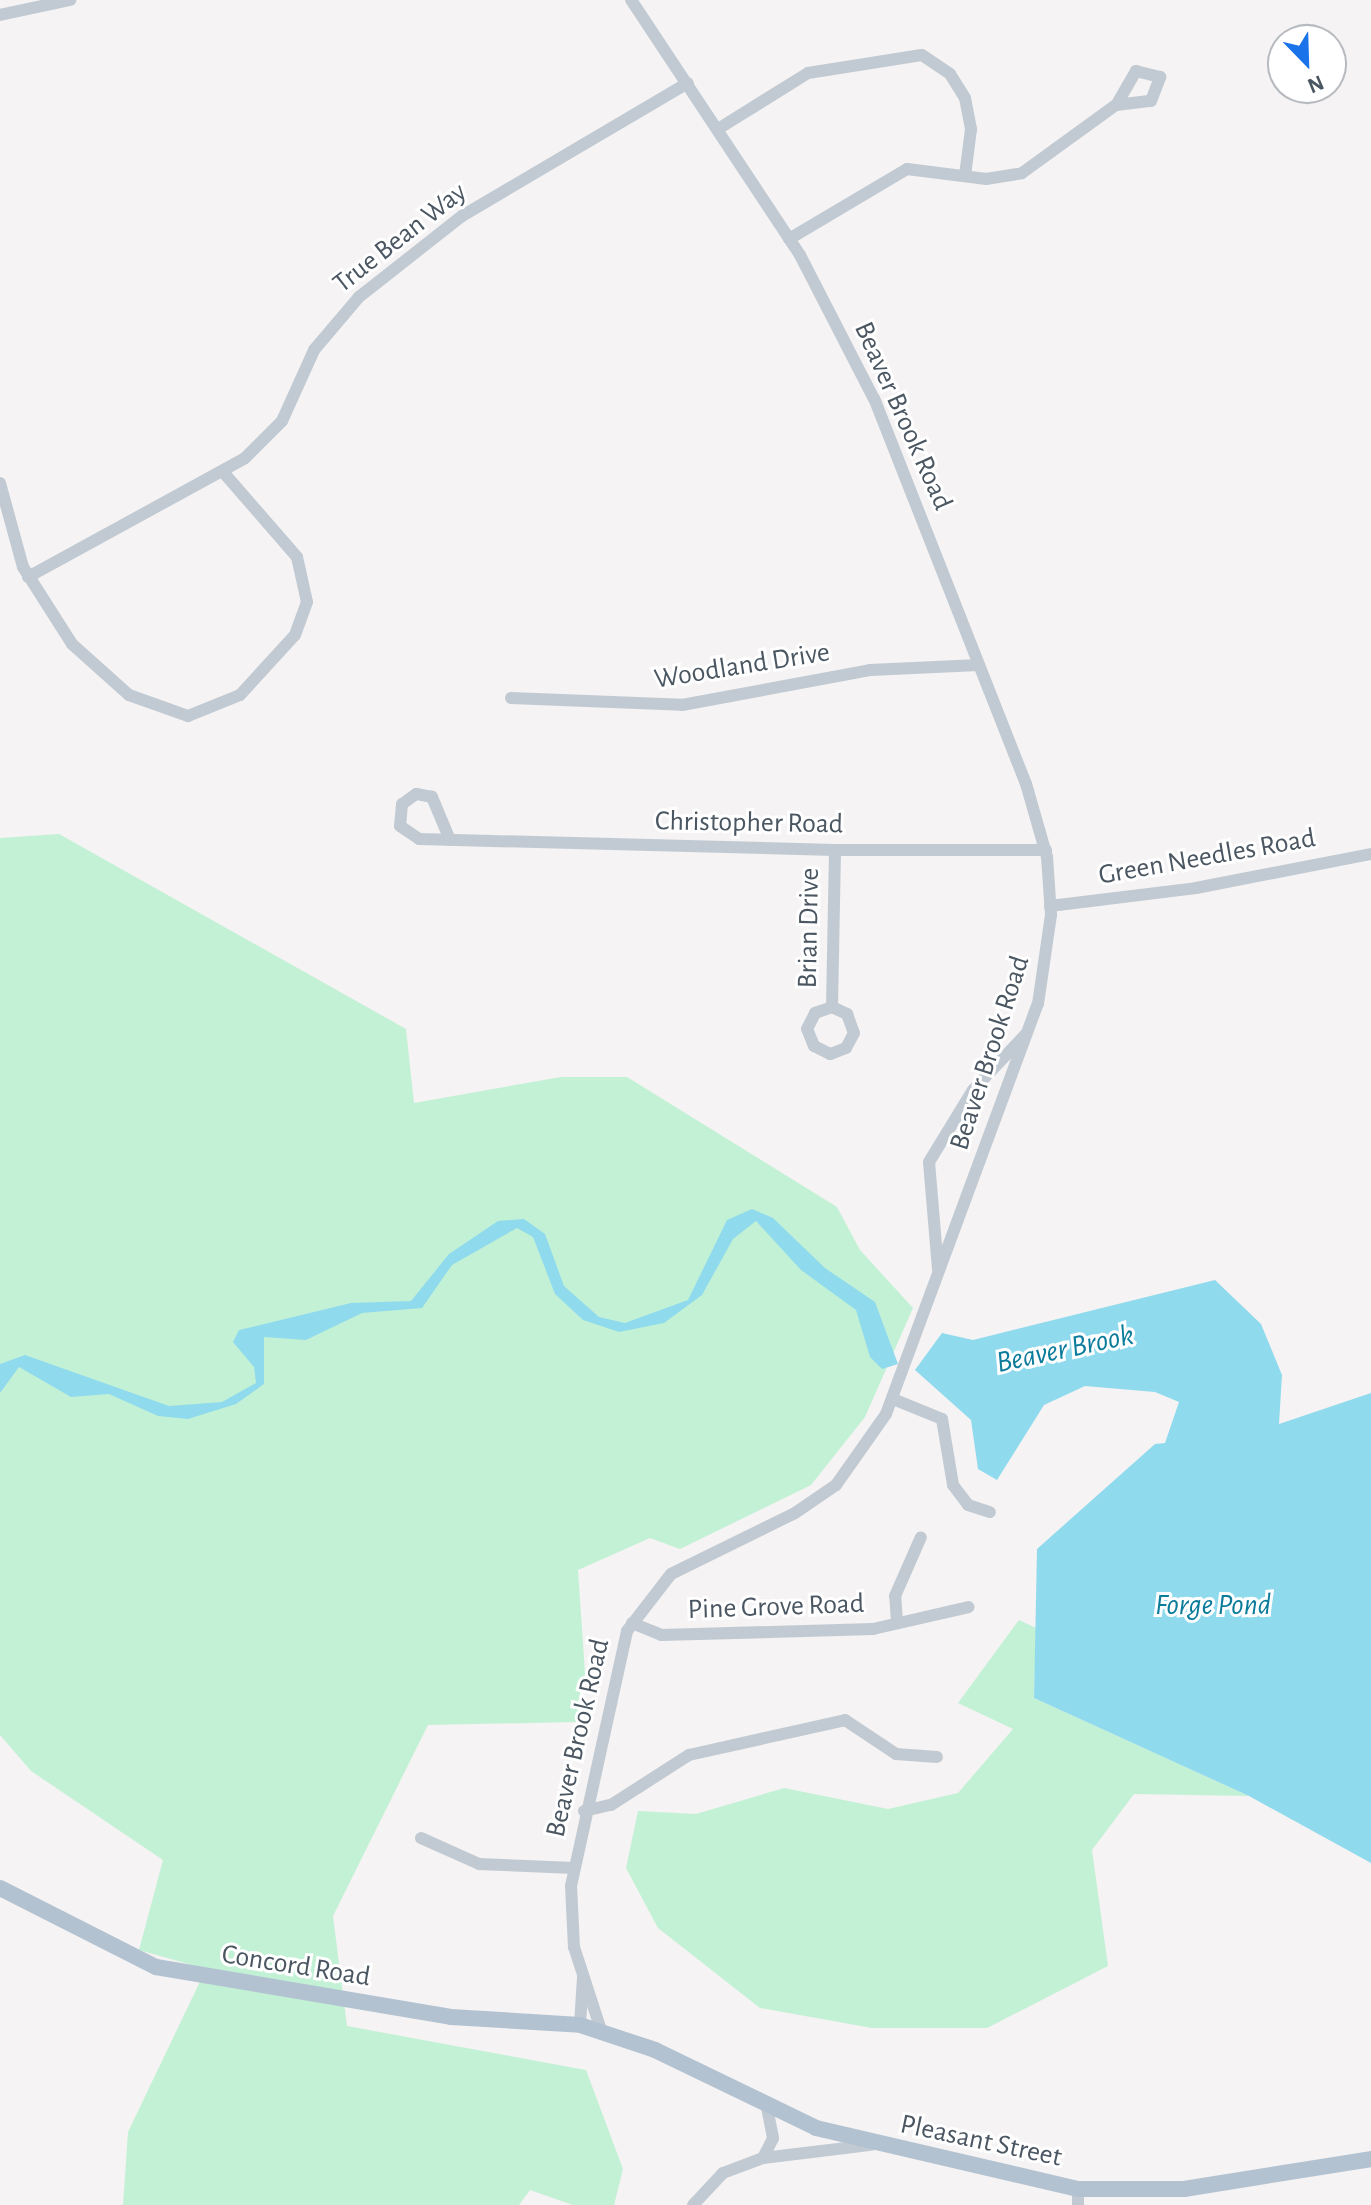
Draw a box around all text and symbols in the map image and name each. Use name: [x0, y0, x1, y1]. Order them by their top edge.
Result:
north arrow: [1267, 24, 1347, 104]
text: N: [1304, 71, 1327, 97]
street label: True Bean Way: [327, 175, 473, 301]
street label: Beaver Brook Road: [846, 317, 960, 515]
street label: Woodland Drive: [652, 636, 832, 696]
street label: Christopher Road: [655, 805, 843, 841]
street label: Green Needles Road: [1096, 821, 1318, 893]
street label: Brian Drive: [791, 867, 827, 989]
street label: Beaver Brook Road: [943, 951, 1037, 1155]
water label: Beaver Brook: [993, 1317, 1137, 1381]
street label: Pine Grove Road: [687, 1587, 865, 1627]
water label: Forge Pond: [1155, 1587, 1271, 1623]
street label: Beaver Brook Road: [539, 1636, 617, 1840]
street label: Concord Road: [219, 1938, 373, 1994]
street label: Pleasant Street: [897, 2107, 1065, 2175]

